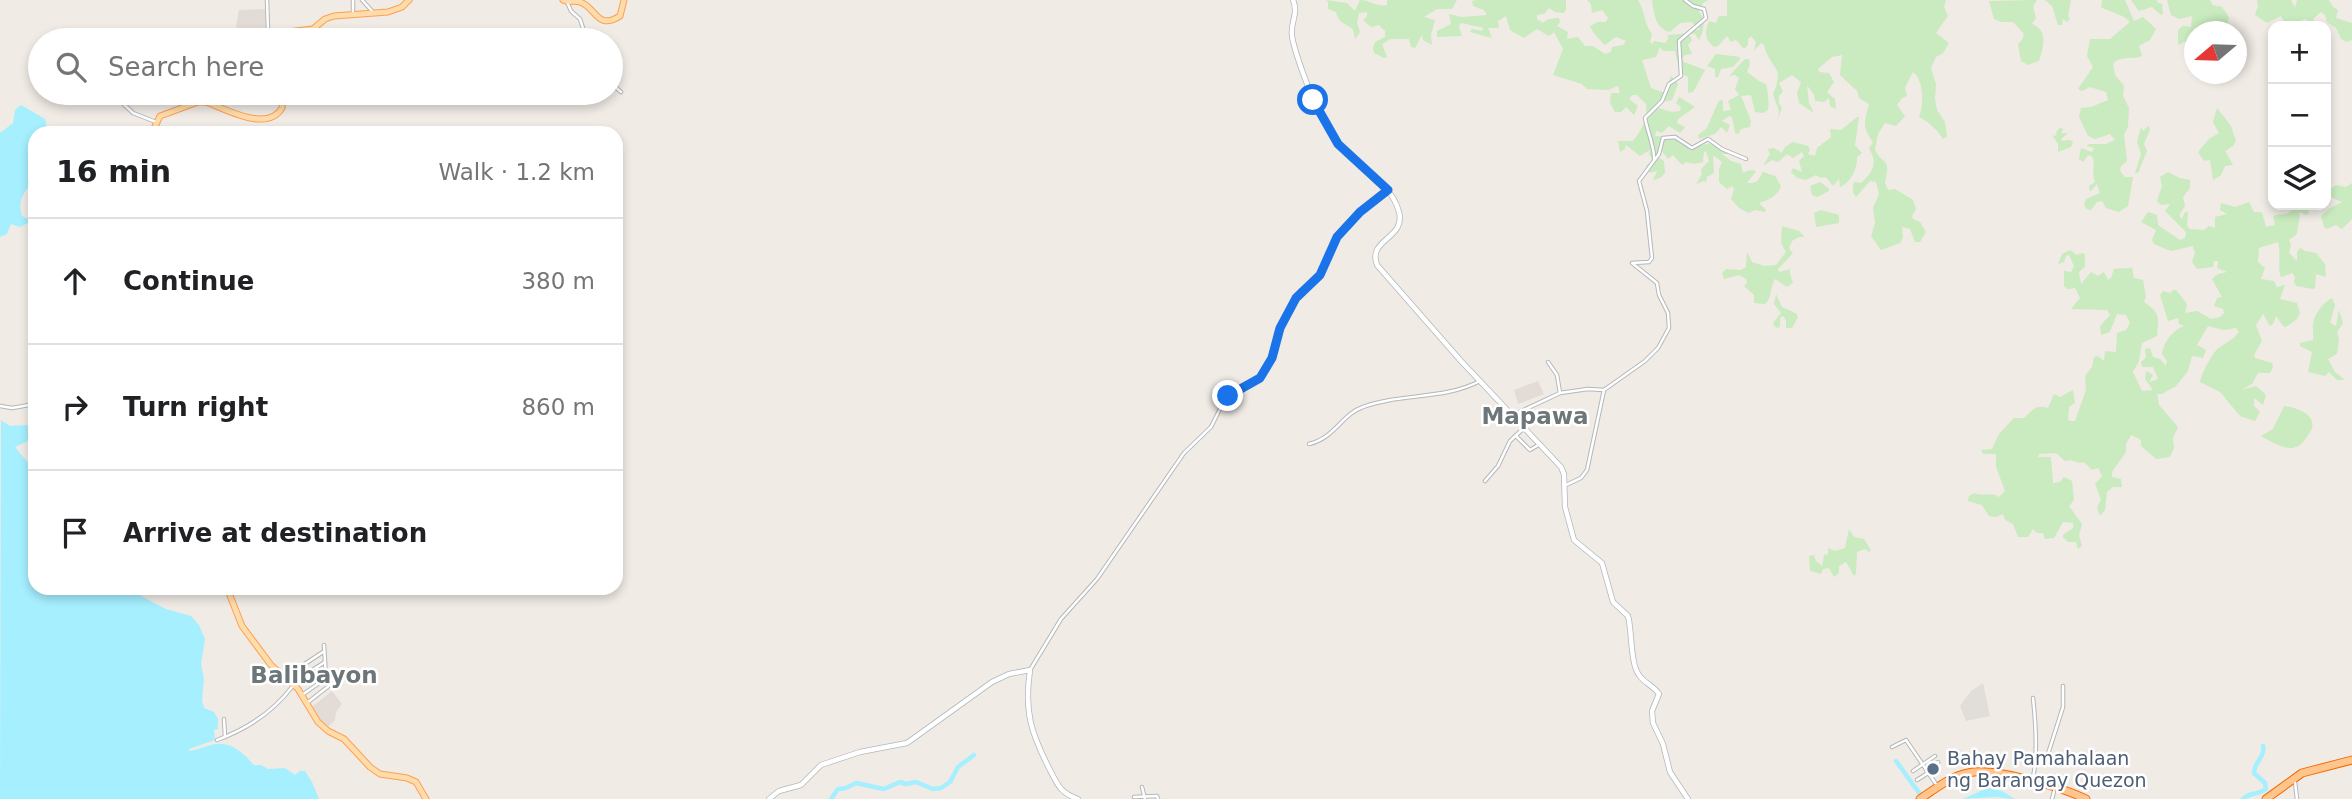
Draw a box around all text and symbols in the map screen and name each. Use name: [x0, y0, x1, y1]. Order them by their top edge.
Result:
north arrow: [2184, 21, 2247, 84]
map controls: [2268, 21, 2331, 210]
button: +: [2268, 21, 2331, 84]
search box: [28, 28, 623, 105]
icon: search: [52, 48, 90, 86]
text: Search here: [108, 52, 264, 82]
route start: [1297, 84, 1328, 115]
button: −: [2268, 84, 2331, 147]
button: layers: [2268, 147, 2331, 210]
text: 16 min: [56, 154, 171, 189]
text: Walk · 1.2 km: [438, 159, 595, 185]
icon: ahead: [56, 262, 94, 300]
text: Continue: [123, 266, 254, 296]
text: 380 m: [521, 268, 595, 294]
route end: [1212, 380, 1243, 411]
icon: right: [56, 388, 94, 426]
text: Turn right: [123, 392, 268, 422]
text: 860 m: [521, 394, 595, 420]
district label: Mapawa: [1481, 403, 1589, 429]
icon: arrive: [56, 514, 94, 552]
text: Arrive at destination: [123, 518, 427, 548]
district label: Balibayon: [250, 662, 378, 688]
place label: Bahay Pamahalaan ng Barangay Quezon: [1947, 747, 2147, 791]
marker: Bahay Pamahalaan ng Barangay Quezon: [1925, 761, 1941, 777]

